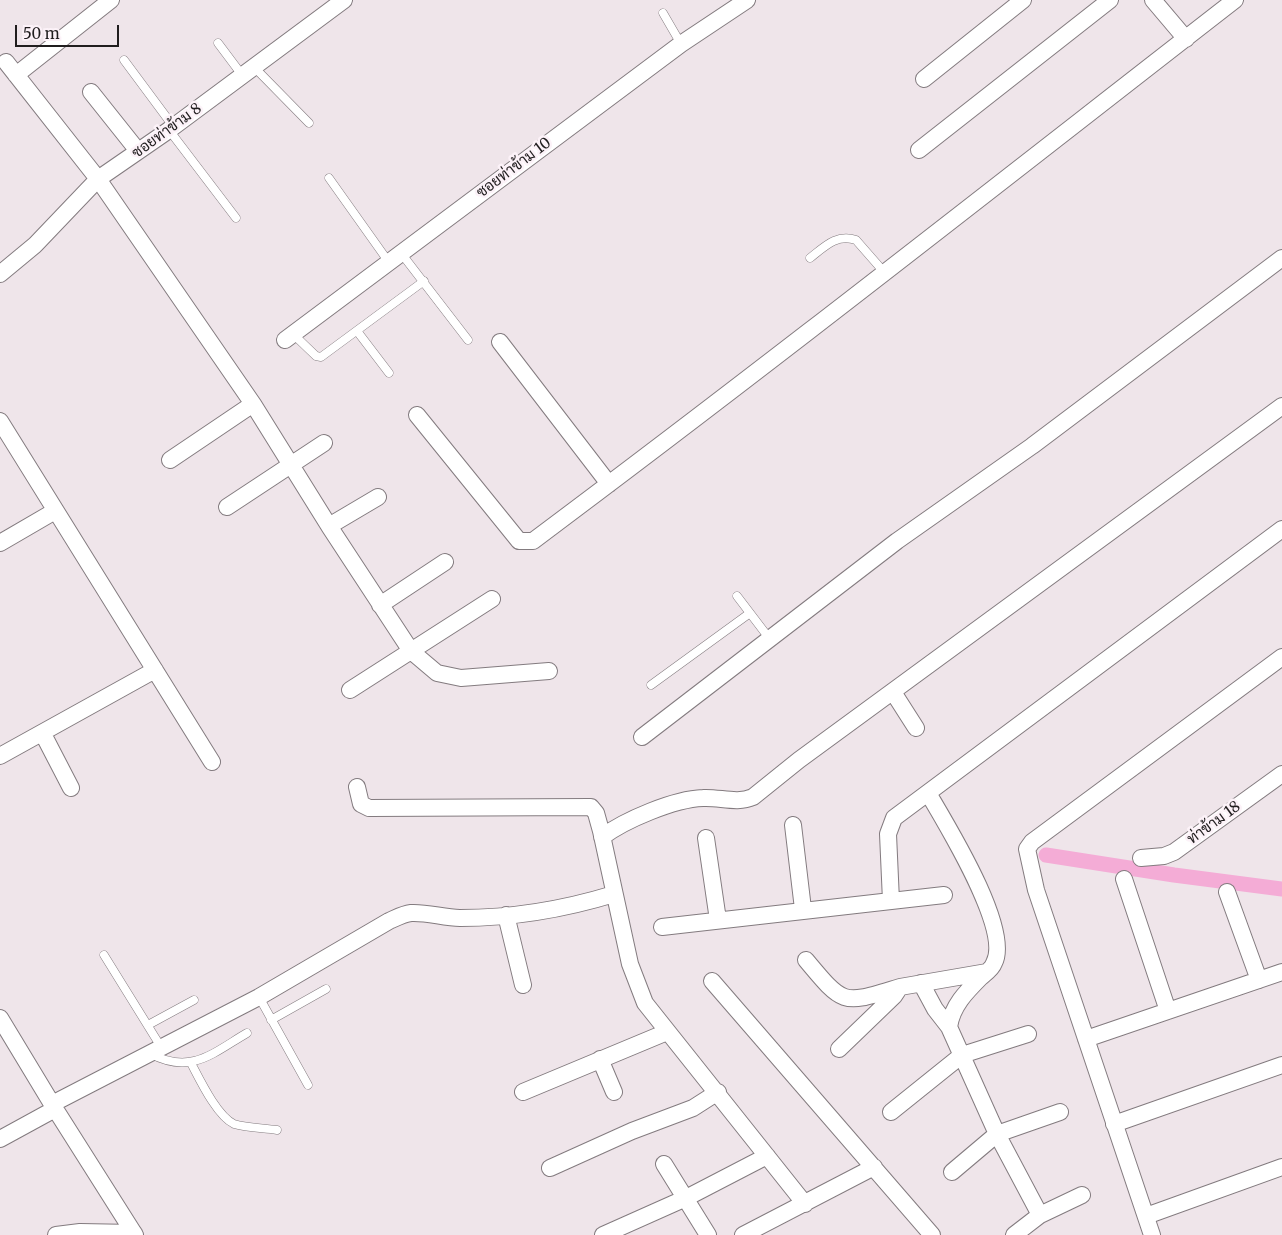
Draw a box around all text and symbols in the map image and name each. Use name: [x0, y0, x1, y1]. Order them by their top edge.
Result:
scale bar: [18, 15, 121, 47]
text: 50 m: [23, 24, 60, 43]
street label: ซอยท่าข้าม 8: [129, 100, 205, 162]
street label: ซอยท่าข้าม 10: [473, 134, 555, 202]
street label: ท่าข้าม 18: [1184, 798, 1244, 848]

